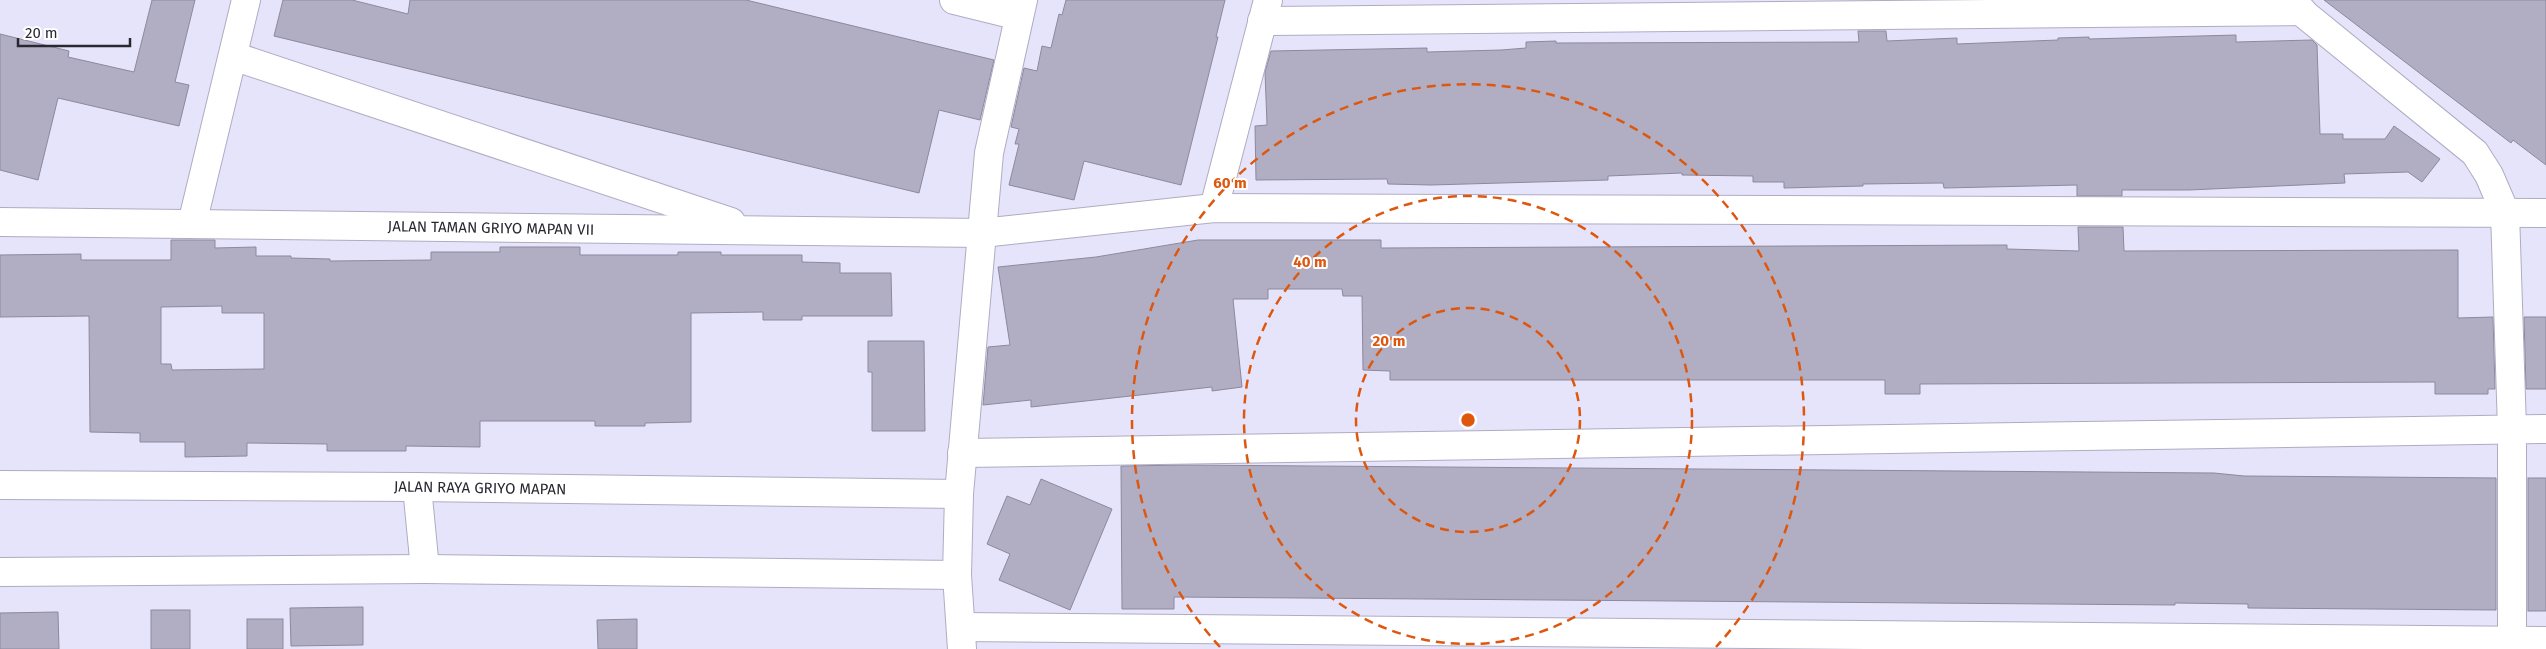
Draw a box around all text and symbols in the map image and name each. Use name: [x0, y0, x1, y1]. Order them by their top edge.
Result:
scale bar: [18, 15, 130, 47]
text: 20 m: [25, 24, 58, 42]
text: 60 m: [1213, 174, 1247, 192]
street label: JALAN TAMAN GRIYO MAPAN VII: [387, 217, 595, 239]
text: 40 m: [1293, 253, 1327, 271]
text: 20 m: [1373, 332, 1405, 350]
centre of rings: [1459, 411, 1477, 429]
street label: JALAN RAYA GRIYO MAPAN: [394, 477, 566, 499]

